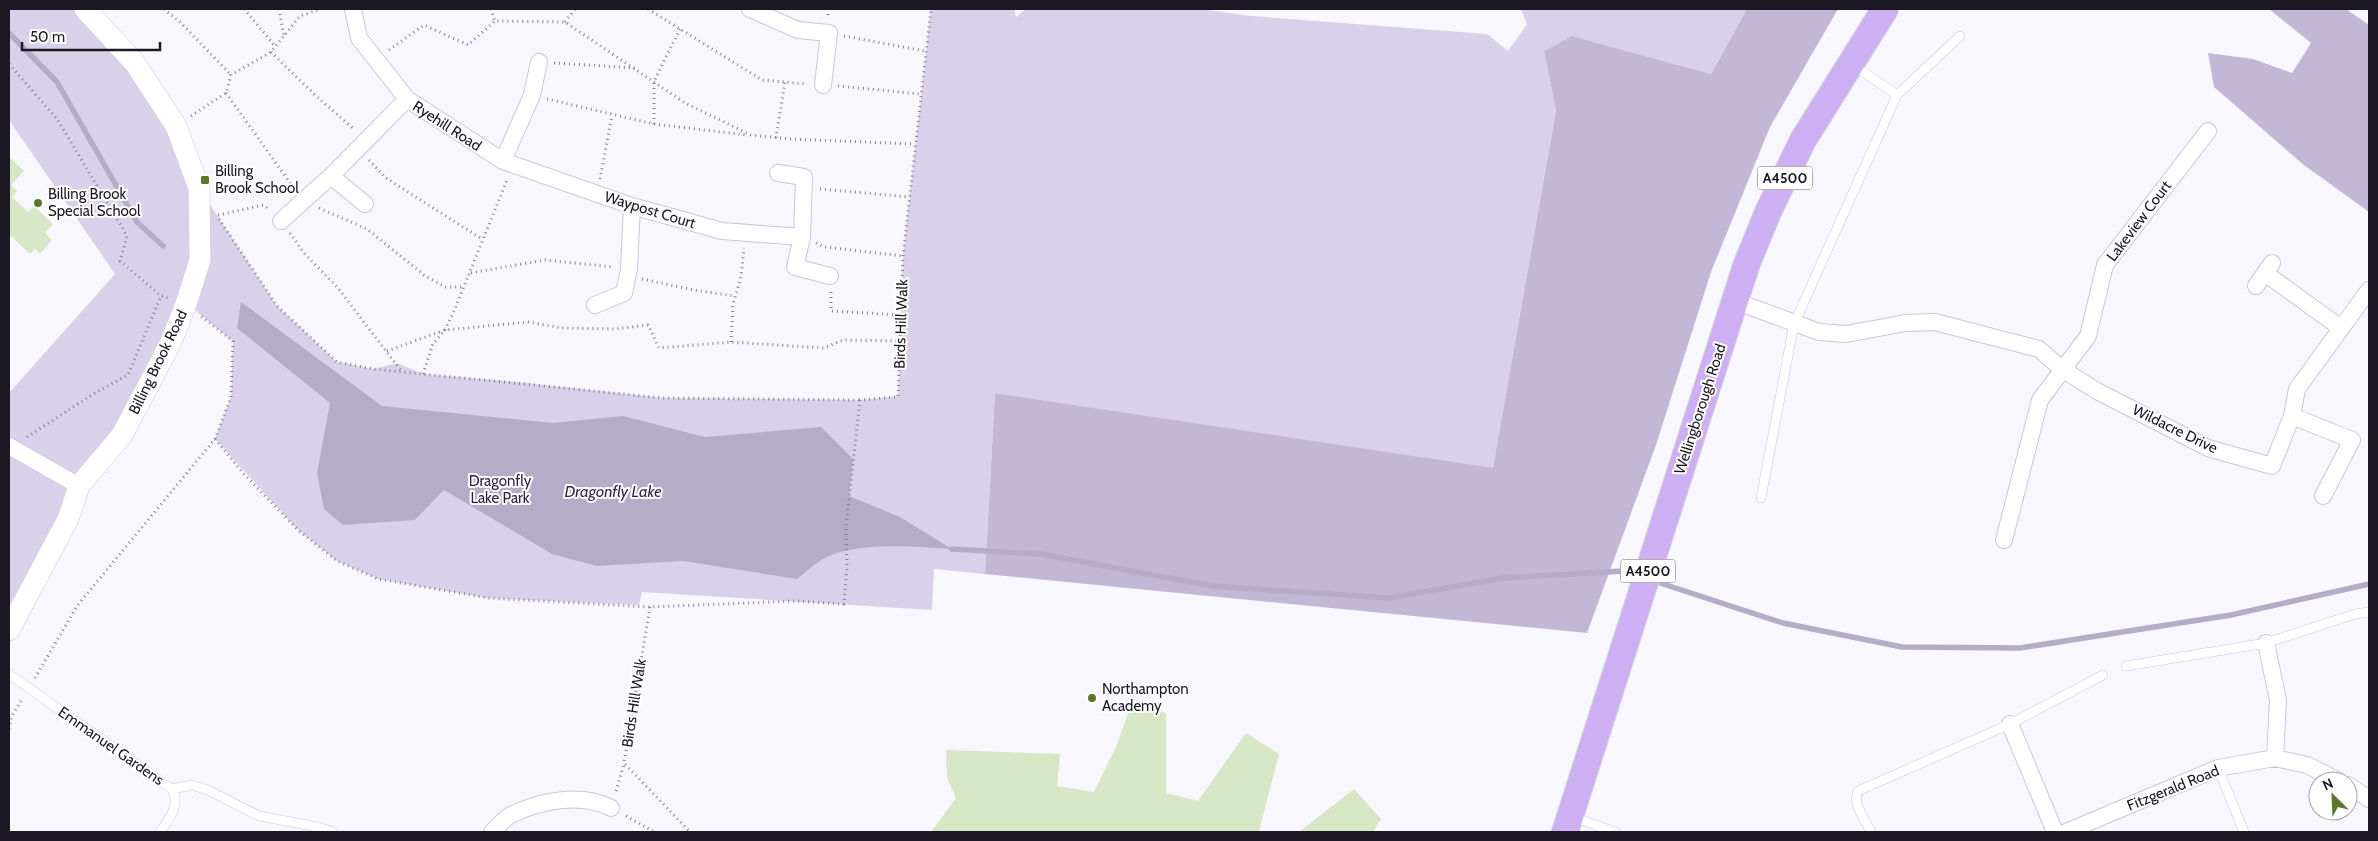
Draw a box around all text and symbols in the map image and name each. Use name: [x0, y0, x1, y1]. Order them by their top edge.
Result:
scale bar: [22, 20, 160, 52]
text: 50 m: [30, 28, 65, 46]
street label: Ryehill Road: [409, 97, 485, 155]
place label: Billing Brook School: [215, 162, 299, 197]
road number: A4500: [1758, 167, 1812, 190]
marker: Billing Brook School: [199, 174, 211, 186]
street label: Lakeview Court: [2103, 177, 2175, 265]
place label: Billing Brook Special School: [48, 185, 141, 220]
street label: Waypost Court: [602, 188, 698, 232]
marker: Billing Brook Special School: [32, 197, 44, 209]
street label: Birds Hill Walk: [890, 279, 912, 369]
street label: Billing Brook Road: [125, 307, 191, 417]
street label: Wellingborough Road: [1670, 341, 1730, 477]
street label: Wildacre Drive: [2130, 401, 2221, 457]
park label: Dragonfly Lake Park: [469, 472, 532, 507]
water label: Dragonfly Lake: [565, 482, 661, 501]
road number: A4500: [1620, 560, 1676, 582]
street label: Birds Hill Walk: [618, 657, 650, 749]
place label: Northampton Academy: [1102, 680, 1189, 715]
marker: Northampton Academy: [1086, 692, 1098, 704]
street label: Emmanuel Gardens: [55, 703, 167, 789]
street label: Fitzgerald Road: [2124, 761, 2222, 815]
north arrow: [2308, 771, 2358, 821]
text: N: [2320, 774, 2336, 794]

